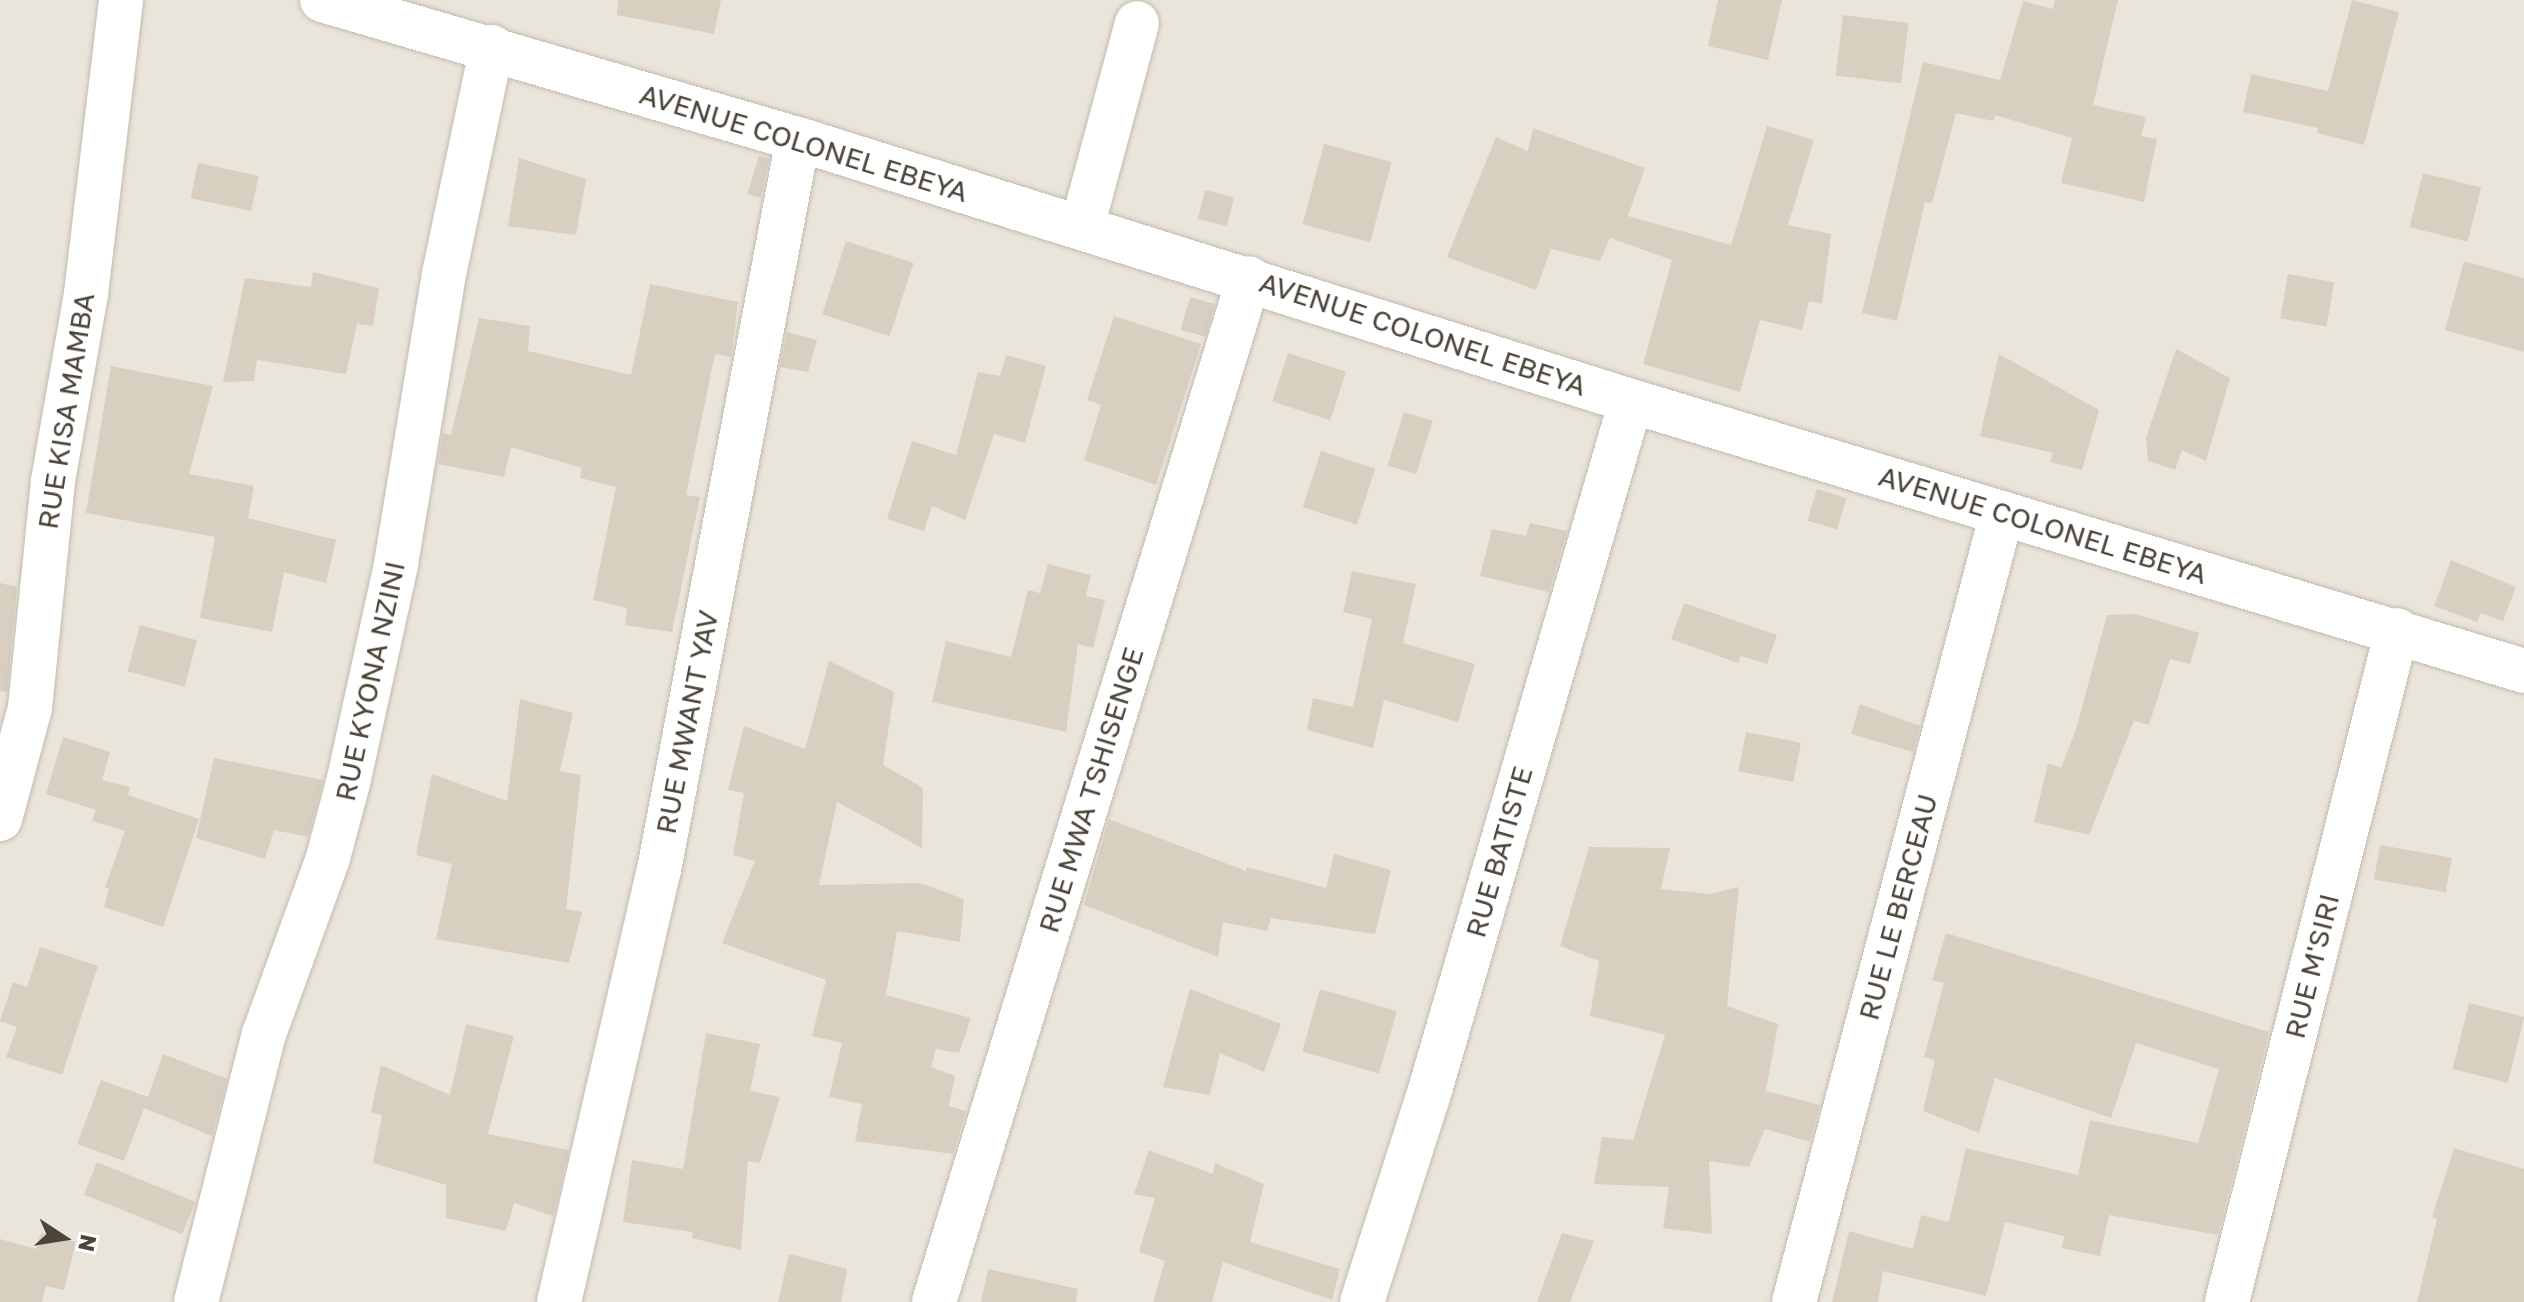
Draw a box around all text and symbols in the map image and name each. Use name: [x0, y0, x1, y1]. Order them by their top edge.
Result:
street label: AVENUE COLONEL EBEYA: [636, 77, 972, 209]
street label: AVENUE COLONEL EBEYA: [1255, 265, 1591, 403]
street label: RUE KISA MAMBA: [31, 291, 101, 531]
street label: AVENUE COLONEL EBEYA: [1875, 459, 2211, 591]
street label: RUE KYONA NZINI: [328, 558, 412, 804]
street label: RUE MWANT YAV: [649, 607, 725, 837]
street label: RUE MWA TSHISENGE: [1032, 643, 1150, 937]
street label: RUE BATISTE: [1459, 763, 1539, 941]
street label: RUE LE BERCEAU: [1852, 790, 1944, 1024]
street label: RUE M'SIRI: [2278, 890, 2346, 1042]
north arrow: [24, 1198, 104, 1278]
text: N: [73, 1232, 103, 1254]

